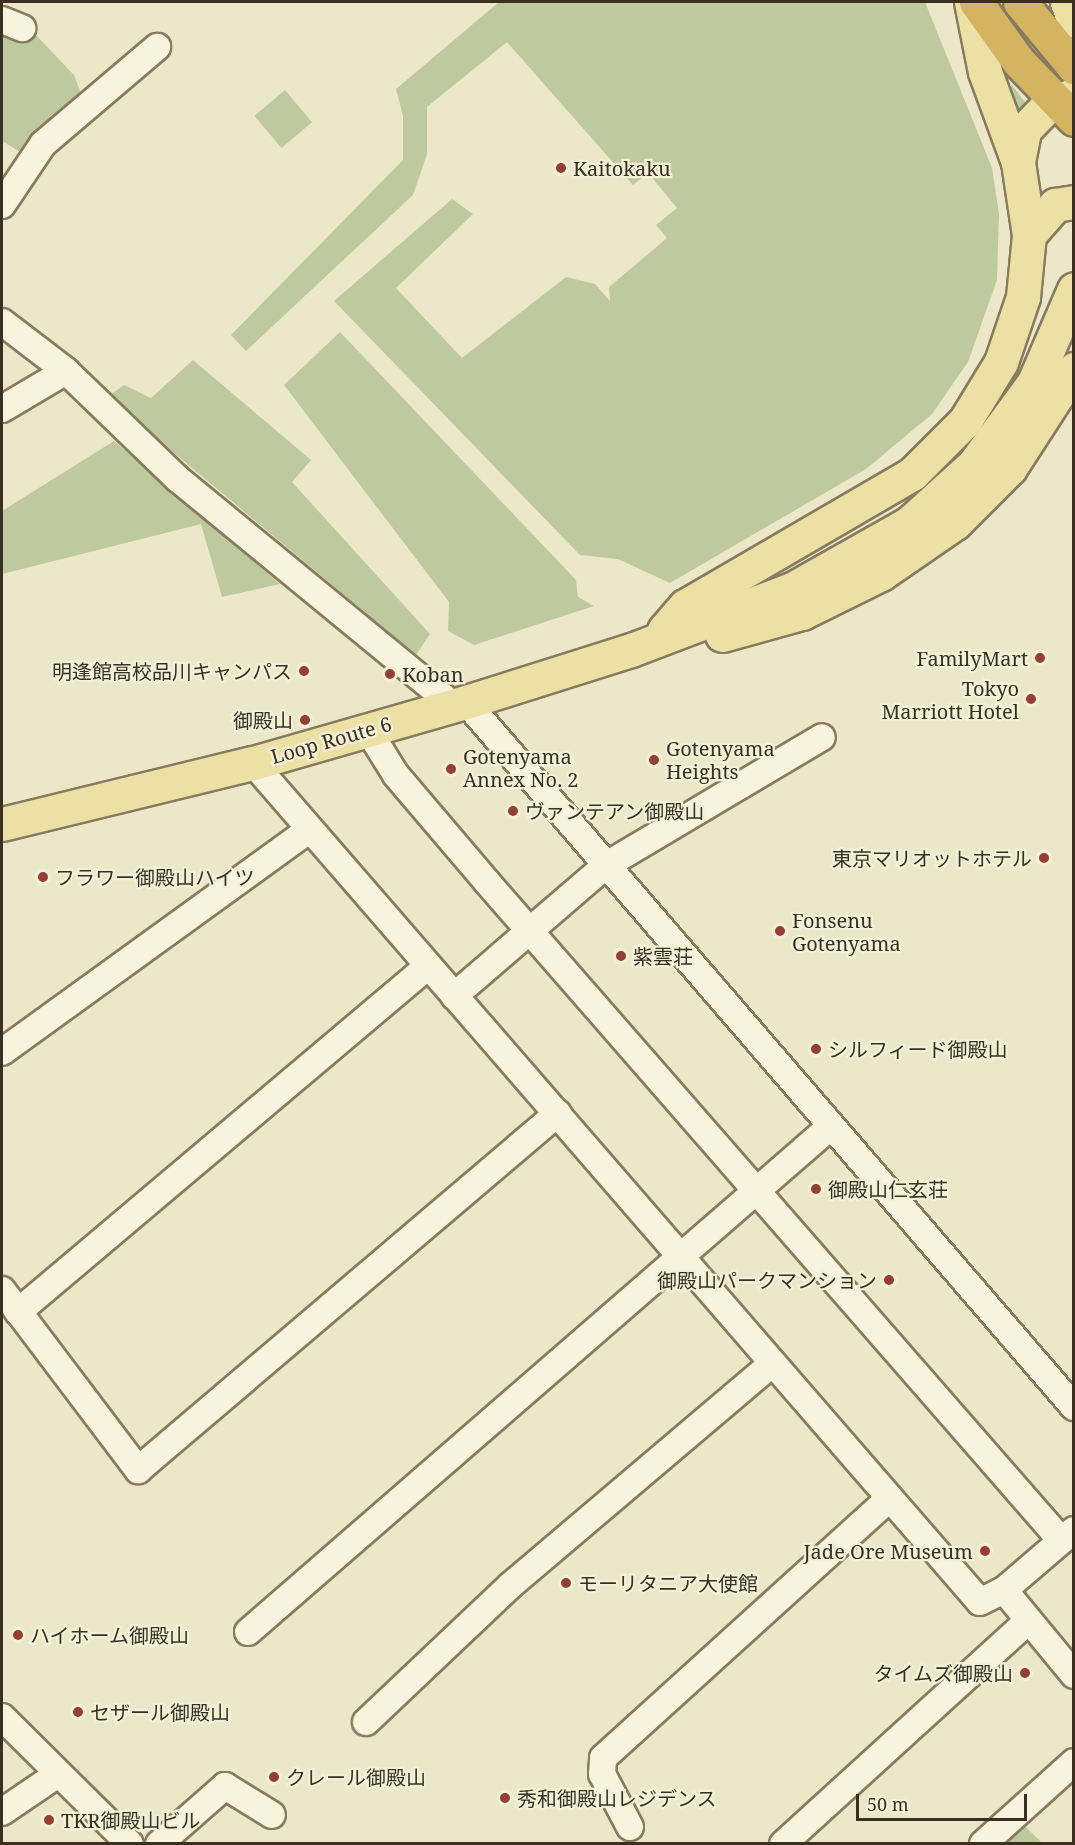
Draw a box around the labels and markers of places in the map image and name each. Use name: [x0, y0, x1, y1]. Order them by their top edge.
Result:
place label: Kaitokaku: [573, 156, 671, 180]
marker: Kaitokaku: [554, 161, 568, 175]
place label: FamilyMart: [916, 646, 1028, 670]
marker: FamilyMart: [1033, 651, 1047, 665]
place label: 明逢館高校品川キャンパス: [52, 659, 292, 683]
place label: Koban: [402, 662, 464, 686]
marker: 明逢館高校品川キャンパス: [297, 664, 311, 678]
marker: Koban: [383, 667, 397, 681]
place label: Tokyo Marriott Hotel: [882, 676, 1019, 723]
marker: Tokyo Marriott Hotel: [1024, 692, 1038, 706]
place label: 御殿山: [233, 708, 293, 732]
marker: 御殿山: [298, 713, 312, 727]
place label: Gotenyama Heights: [666, 736, 775, 783]
place label: Gotenyama Annex No. 2: [463, 745, 579, 792]
marker: Gotenyama Heights: [647, 753, 661, 767]
marker: Gotenyama Annex No. 2: [444, 762, 458, 776]
place label: ヴァンテアン御殿山: [525, 799, 705, 823]
marker: ヴァンテアン御殿山: [506, 804, 520, 818]
place label: 東京マリオットホテル: [832, 846, 1032, 870]
marker: 東京マリオットホテル: [1037, 851, 1051, 865]
place label: フラワー御殿山ハイツ: [55, 865, 255, 889]
marker: フラワー御殿山ハイツ: [36, 870, 50, 884]
place label: Fonsenu Gotenyama: [792, 908, 901, 955]
marker: Fonsenu Gotenyama: [773, 924, 787, 938]
place label: 紫雲荘: [633, 944, 693, 968]
marker: 紫雲荘: [614, 949, 628, 963]
place label: シルフィード御殿山: [828, 1037, 1008, 1061]
marker: シルフィード御殿山: [809, 1042, 823, 1056]
place label: 御殿山仁玄荘: [828, 1177, 948, 1201]
marker: 御殿山仁玄荘: [809, 1182, 823, 1196]
place label: 御殿山パークマンション: [657, 1268, 877, 1292]
marker: 御殿山パークマンション: [882, 1273, 896, 1287]
place label: Jade Ore Museum: [803, 1539, 973, 1563]
marker: Jade Ore Museum: [978, 1544, 992, 1558]
place label: モーリタニア大使館: [578, 1571, 758, 1595]
marker: モーリタニア大使館: [559, 1576, 573, 1590]
place label: ハイホーム御殿山: [30, 1623, 190, 1647]
marker: ハイホーム御殿山: [11, 1628, 25, 1642]
place label: タイムズ御殿山: [873, 1661, 1013, 1685]
marker: タイムズ御殿山: [1018, 1666, 1032, 1680]
place label: セザール御殿山: [90, 1700, 230, 1724]
marker: セザール御殿山: [71, 1705, 85, 1719]
place label: クレール御殿山: [286, 1765, 426, 1789]
marker: クレール御殿山: [267, 1770, 281, 1784]
place label: 秀和御殿山レジデンス: [517, 1786, 717, 1810]
marker: 秀和御殿山レジデンス: [498, 1791, 512, 1805]
place label: TKR御殿山ビル: [61, 1808, 200, 1832]
marker: TKR御殿山ビル: [42, 1813, 56, 1827]

